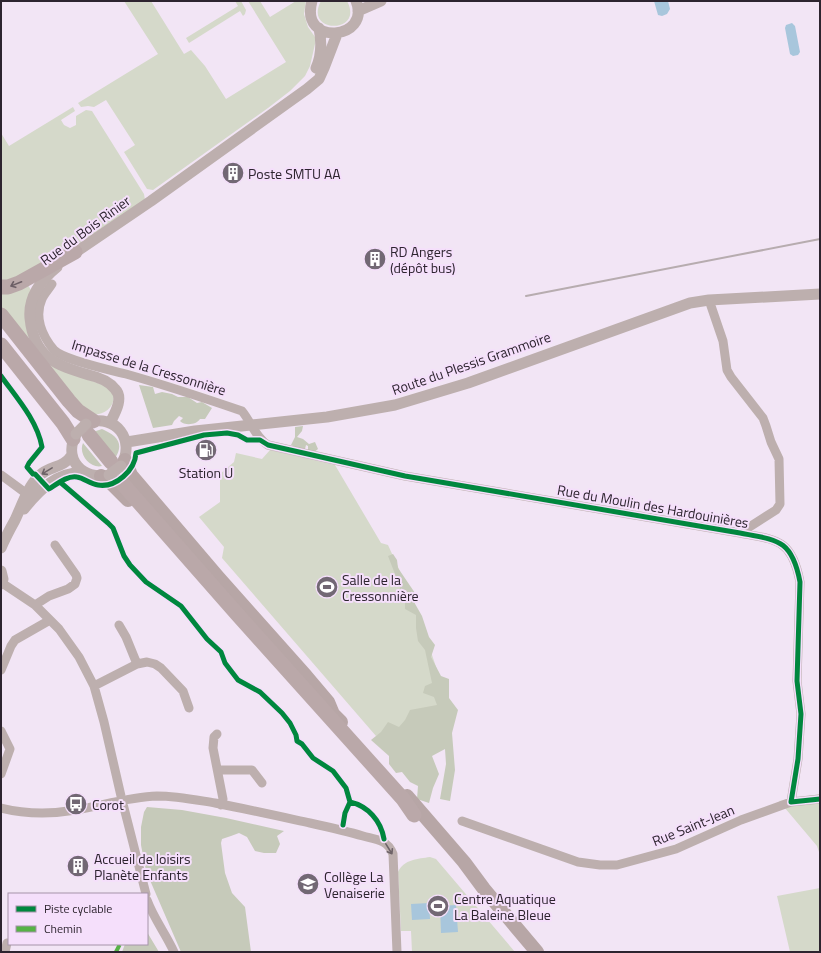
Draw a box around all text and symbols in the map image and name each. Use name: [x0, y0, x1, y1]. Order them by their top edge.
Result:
building icon: Poste SMTU AA: [220, 160, 246, 186]
place label: Poste SMTU AA: [248, 163, 341, 184]
street label: Rue du Bois Rinier: [36, 190, 135, 270]
place label: RD Angers (dépôt bus): [390, 241, 456, 278]
building icon: RD Angers (dépôt bus): [362, 246, 388, 272]
one-way arrow: [11, 281, 23, 288]
street label: Route du Plessis Grammoire: [389, 326, 553, 400]
street label: Impasse de la Cressonnière: [69, 334, 229, 400]
fuel station icon: Station U: [193, 437, 219, 463]
place label: Station U: [179, 462, 233, 483]
one-way arrow: [41, 468, 53, 476]
street label: Rue du Moulin des Hardouinières: [556, 479, 750, 533]
place label: Salle de la Cressonnière: [342, 569, 419, 606]
sports icon: Salle de la Cressonnière: [314, 574, 340, 600]
bus stop icon: Corot: [63, 791, 89, 817]
place label: Corot: [92, 794, 124, 815]
street label: Rue Saint-Jean: [649, 799, 737, 851]
one-way arrow: [385, 843, 393, 854]
place label: Accueil de loisirs Planète Enfants: [94, 848, 190, 885]
building icon: Accueil de loisirs Planète Enfants: [65, 853, 91, 879]
place label: Collège La Venaiserie: [324, 866, 385, 903]
school or university icon: Collège La Venaiserie: [295, 871, 321, 897]
place label: Centre Aquatique La Baleine Bleue: [454, 888, 556, 925]
legend: [8, 893, 148, 945]
sports icon: Centre Aquatique La Baleine Bleue: [425, 893, 451, 919]
text: Piste cyclable: [44, 899, 112, 918]
text: Chemin: [44, 919, 82, 938]

